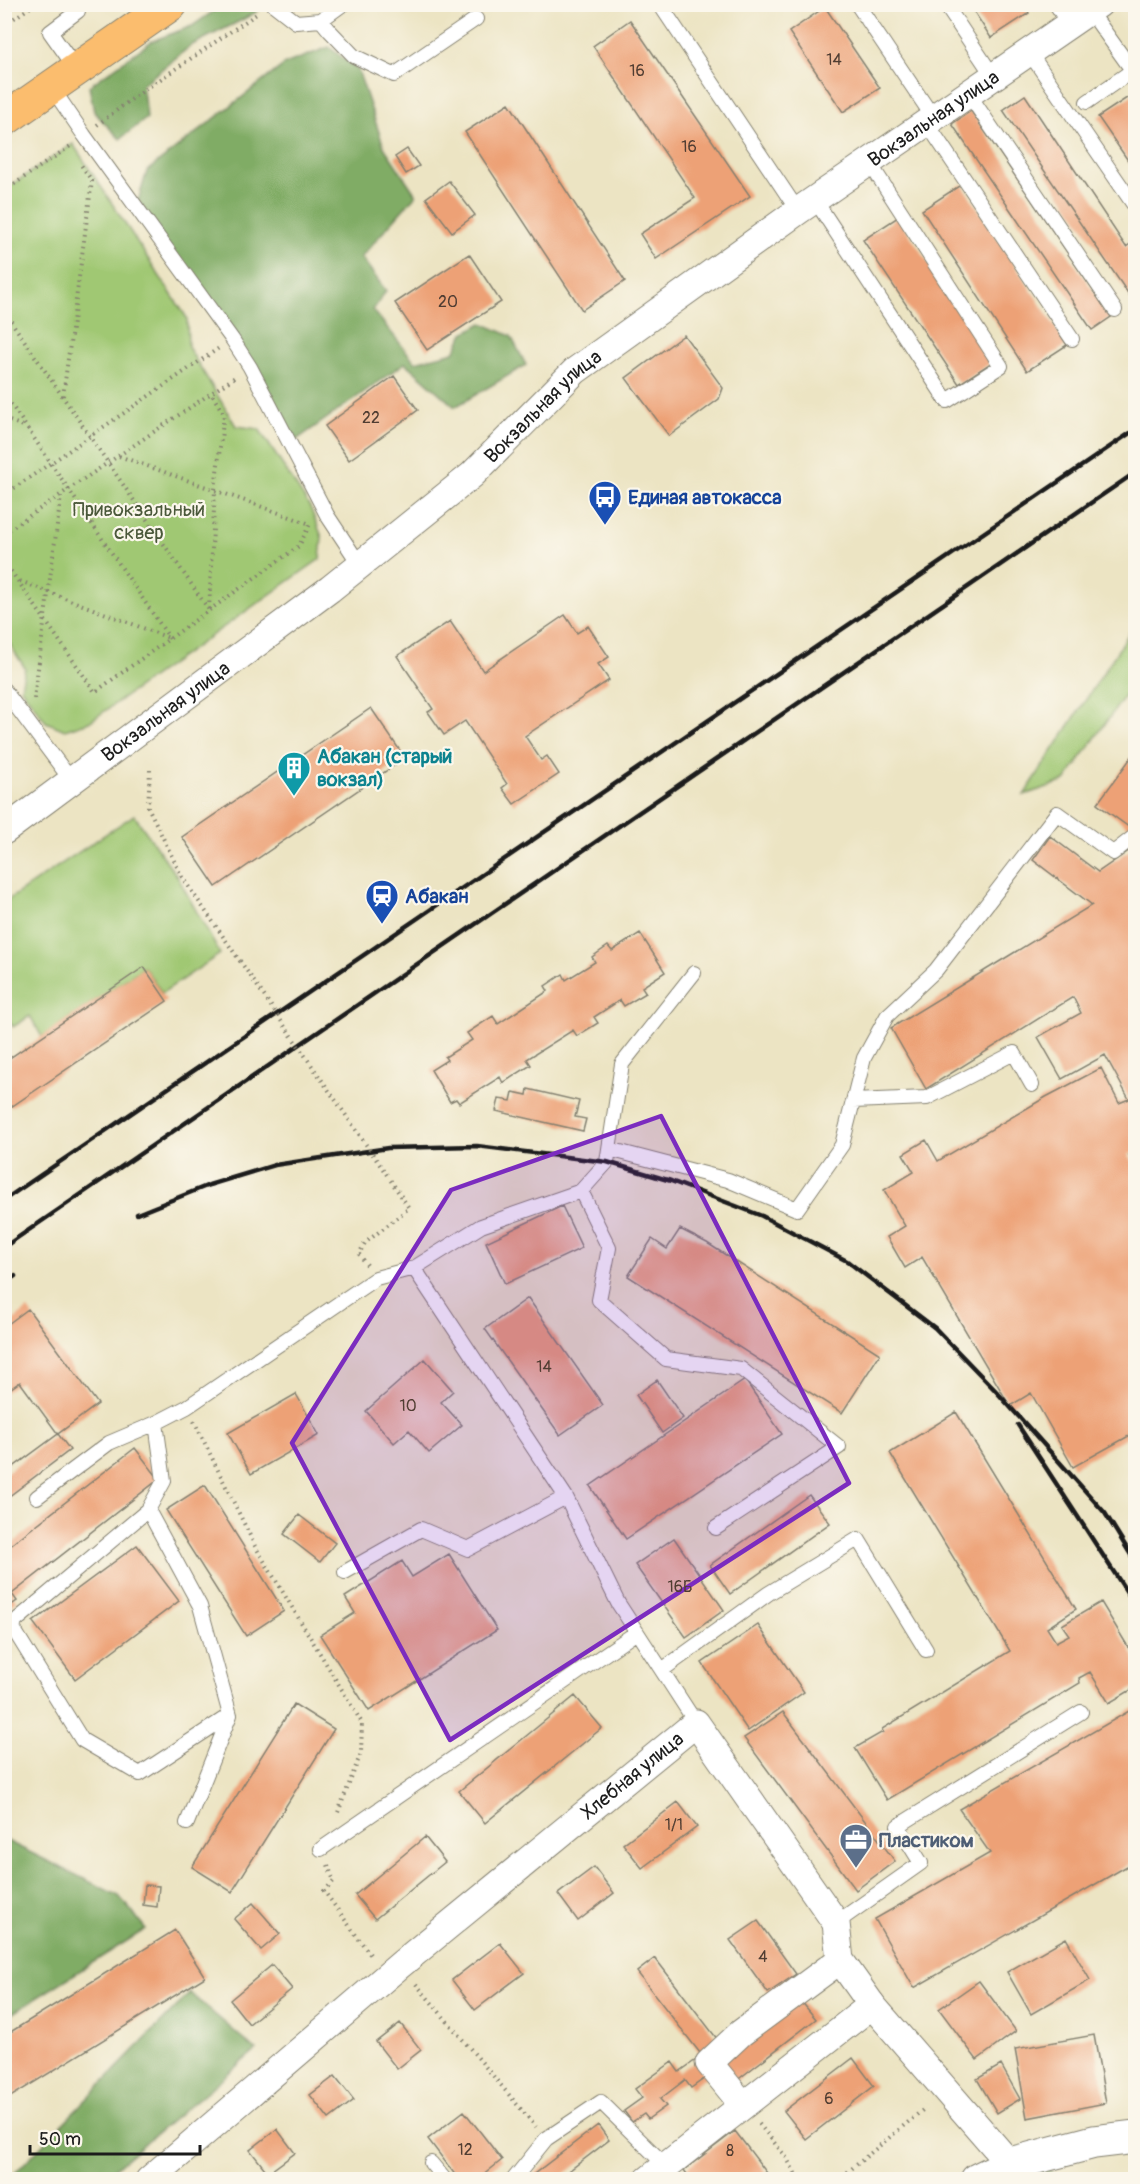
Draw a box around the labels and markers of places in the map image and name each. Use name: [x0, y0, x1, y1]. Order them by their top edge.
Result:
bus stop icon: Единая автокасса: [587, 479, 623, 526]
place label: Единая автокасса: [628, 485, 781, 510]
place label: Абакан (старый вокзал): [317, 744, 452, 792]
building icon: Абакан (старый вокзал): [276, 750, 312, 797]
station icon: Абакан: [364, 878, 400, 925]
place label: Абакан: [405, 884, 468, 909]
office icon: Пластиком: [838, 1822, 874, 1869]
place label: Пластиком: [879, 1828, 974, 1853]

